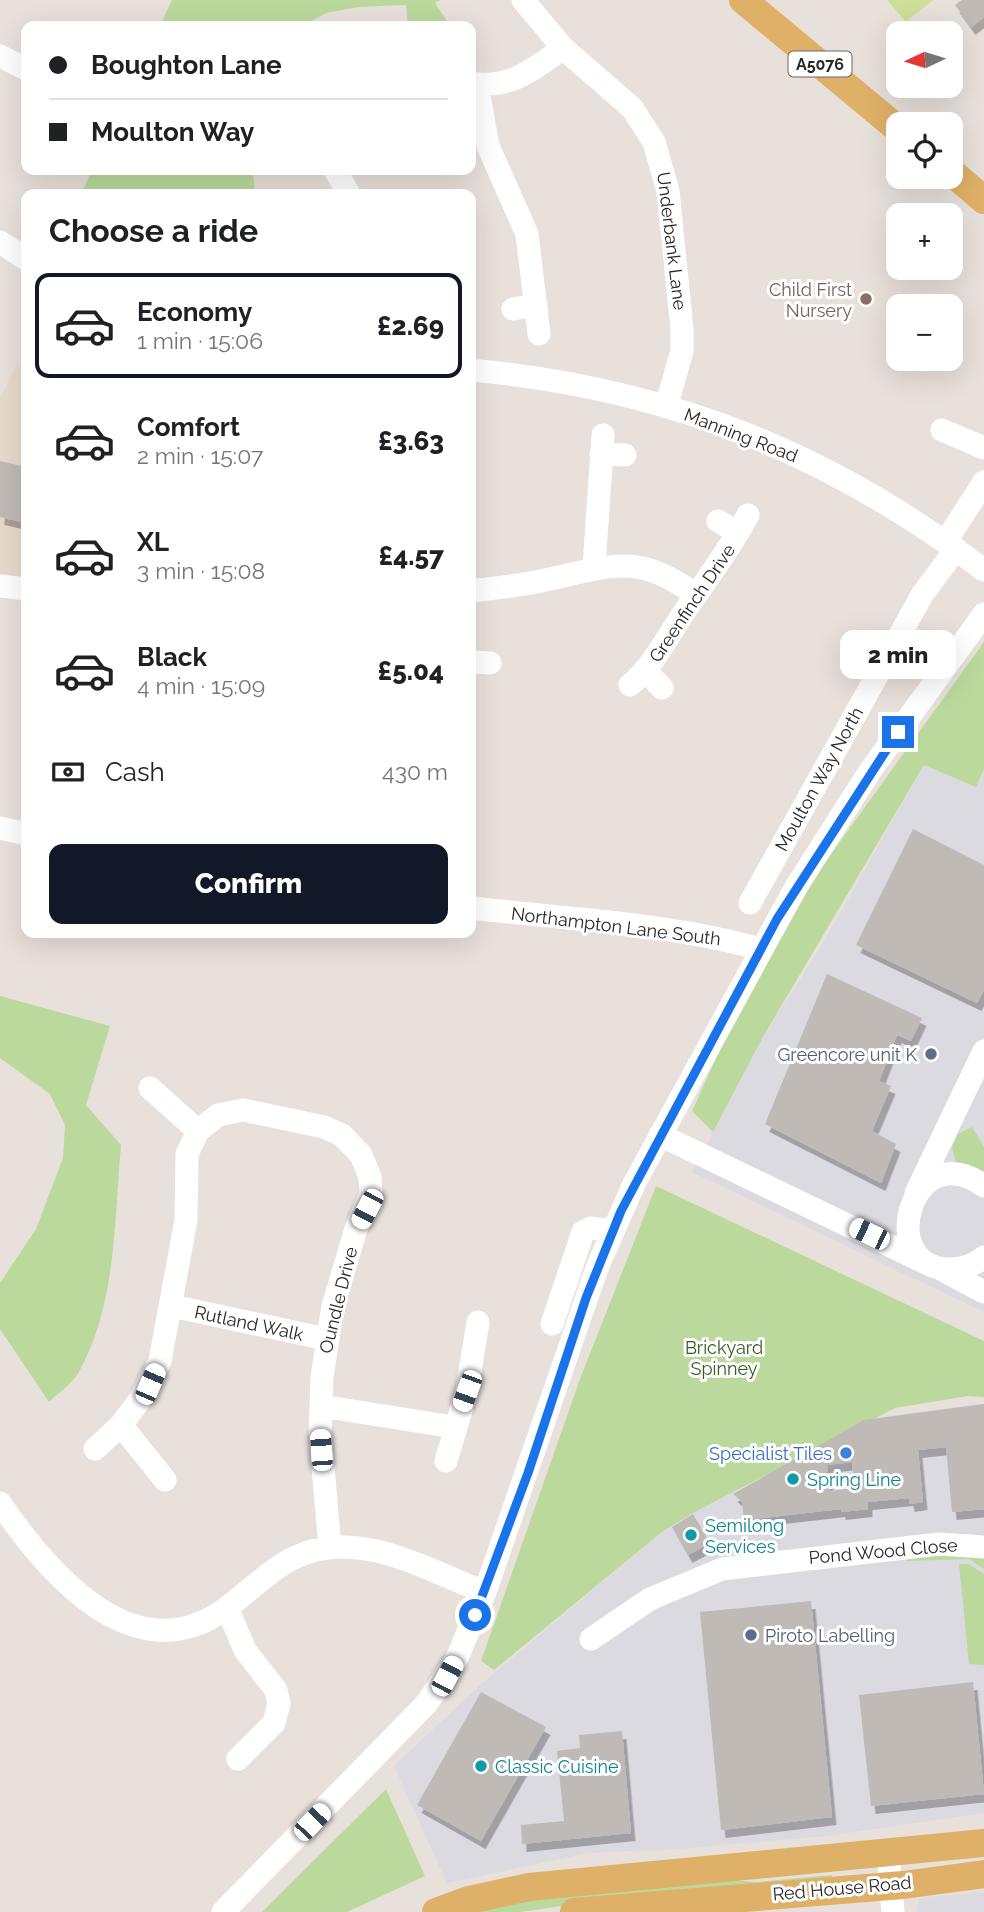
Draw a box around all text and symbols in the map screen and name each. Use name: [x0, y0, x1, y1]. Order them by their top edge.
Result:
north arrow: [886, 21, 962, 98]
map controls: [886, 21, 963, 371]
text: Boughton Lane: [91, 50, 282, 80]
road number: A5076: [788, 52, 852, 76]
button: locate: [886, 112, 963, 189]
text: Moulton Way: [91, 117, 254, 147]
street label: Underbank Lane: [653, 171, 691, 312]
button: +: [886, 203, 963, 280]
text: Choose a ride: [49, 212, 258, 249]
place label: Child First Nursery: [769, 279, 852, 321]
marker: Child First Nursery: [858, 291, 874, 307]
icon: car: [53, 294, 116, 357]
button: −: [886, 294, 963, 371]
text: Economy: [137, 297, 252, 327]
text: £2.69: [377, 311, 444, 341]
text: 1 min · 15:06: [137, 327, 263, 354]
street label: Manning Road: [681, 404, 801, 466]
icon: car: [53, 409, 116, 472]
text: Comfort: [137, 412, 240, 442]
text: £3.63: [378, 426, 444, 456]
text: 2 min · 15:07: [137, 442, 263, 469]
icon: car: [53, 524, 116, 587]
text: XL: [137, 527, 169, 557]
street label: Greenfinch Drive: [645, 540, 740, 666]
text: £4.57: [379, 541, 444, 571]
text: 3 min · 15:08: [137, 557, 265, 584]
callout: 2 min: [840, 630, 956, 680]
icon: car: [53, 639, 116, 702]
text: 2 min: [868, 641, 928, 668]
text: Black: [137, 642, 207, 672]
text: £5.04: [378, 656, 444, 686]
text: 4 min · 15:09: [137, 672, 265, 699]
street label: Moulton Way North: [771, 703, 867, 855]
route end: [882, 716, 914, 748]
icon: cash: [49, 753, 87, 791]
text: Cash: [105, 757, 165, 787]
text: 430 m: [382, 758, 448, 785]
button: Confirm: [49, 844, 448, 924]
street label: Northampton Lane South: [510, 903, 722, 949]
place label: Greencore unit K: [777, 1044, 917, 1065]
marker: Greencore unit K: [923, 1046, 939, 1062]
car: [348, 1186, 387, 1232]
car: [846, 1215, 893, 1253]
street label: Oundle Drive: [315, 1244, 361, 1355]
street label: Rutland Walk: [193, 1301, 306, 1345]
park label: Brickyard Spinney: [685, 1337, 763, 1379]
car: [133, 1361, 168, 1407]
car: [450, 1368, 485, 1414]
car: [310, 1428, 333, 1472]
place label: Specialist Tiles: [709, 1443, 832, 1464]
marker: Specialist Tiles: [838, 1445, 854, 1461]
place label: Spring Line: [807, 1469, 901, 1490]
marker: Spring Line: [785, 1471, 801, 1487]
place label: Semilong Services: [705, 1515, 784, 1557]
marker: Semilong Services: [683, 1527, 699, 1543]
street label: Pond Wood Close: [808, 1534, 959, 1568]
route start: [459, 1599, 491, 1631]
place label: Piroto Labelling: [765, 1625, 895, 1646]
marker: Piroto Labelling: [743, 1627, 759, 1643]
car: [428, 1653, 467, 1699]
place label: Classic Cuisine: [495, 1756, 619, 1777]
marker: Classic Cuisine: [473, 1758, 489, 1774]
car: [290, 1800, 335, 1844]
street label: Red House Road: [772, 1871, 912, 1905]

